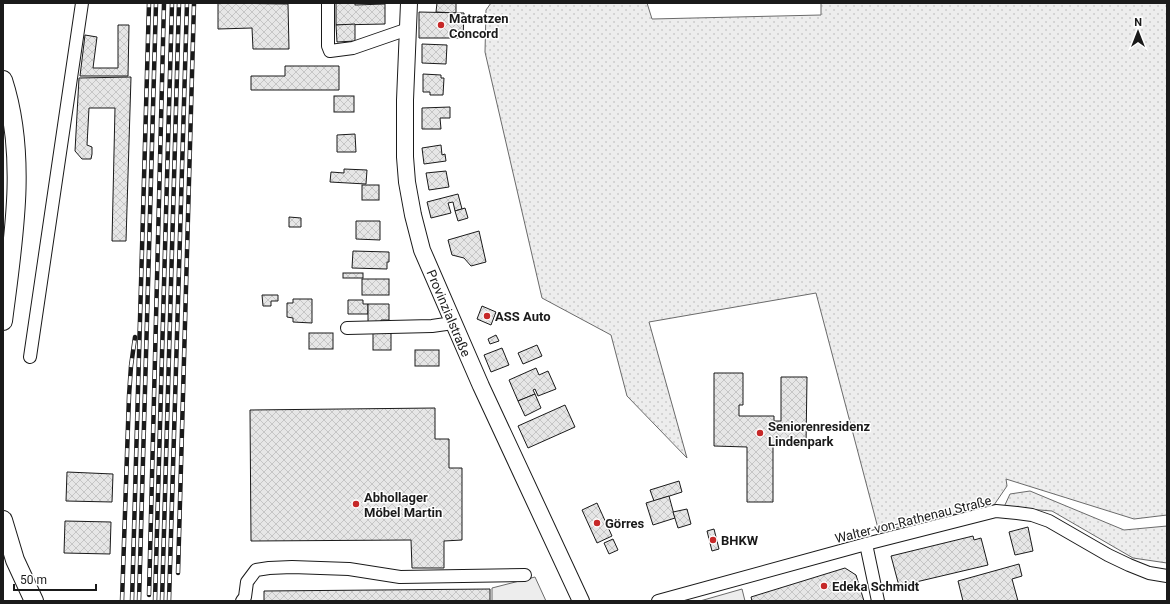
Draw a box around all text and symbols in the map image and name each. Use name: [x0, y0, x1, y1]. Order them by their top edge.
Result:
place label: Matratzen Concord: [449, 11, 508, 41]
north arrow: [1118, 12, 1158, 52]
text: N: [1134, 16, 1142, 29]
marker: Matratzen Concord: [436, 20, 446, 30]
street label: Provinzialstraße: [423, 267, 474, 359]
place label: ASS Auto: [495, 309, 551, 324]
marker: ASS Auto: [482, 311, 492, 321]
place label: Seniorenresidenz Lindenpark: [768, 419, 870, 449]
marker: Seniorenresidenz Lindenpark: [755, 428, 765, 438]
place label: Abhollager Möbel Martin: [364, 490, 442, 520]
street label: Walter-von-Rathenau Straße: [833, 493, 993, 546]
marker: Abhollager Möbel Martin: [351, 499, 361, 509]
place label: Görres: [605, 516, 645, 531]
marker: Görres: [592, 518, 602, 528]
place label: BHKW: [721, 533, 759, 548]
marker: BHKW: [708, 535, 718, 545]
scale bar: [14, 566, 96, 592]
text: 50 m: [20, 573, 47, 587]
place label: Edeka Schmidt: [832, 579, 920, 594]
marker: Edeka Schmidt: [819, 581, 829, 591]

